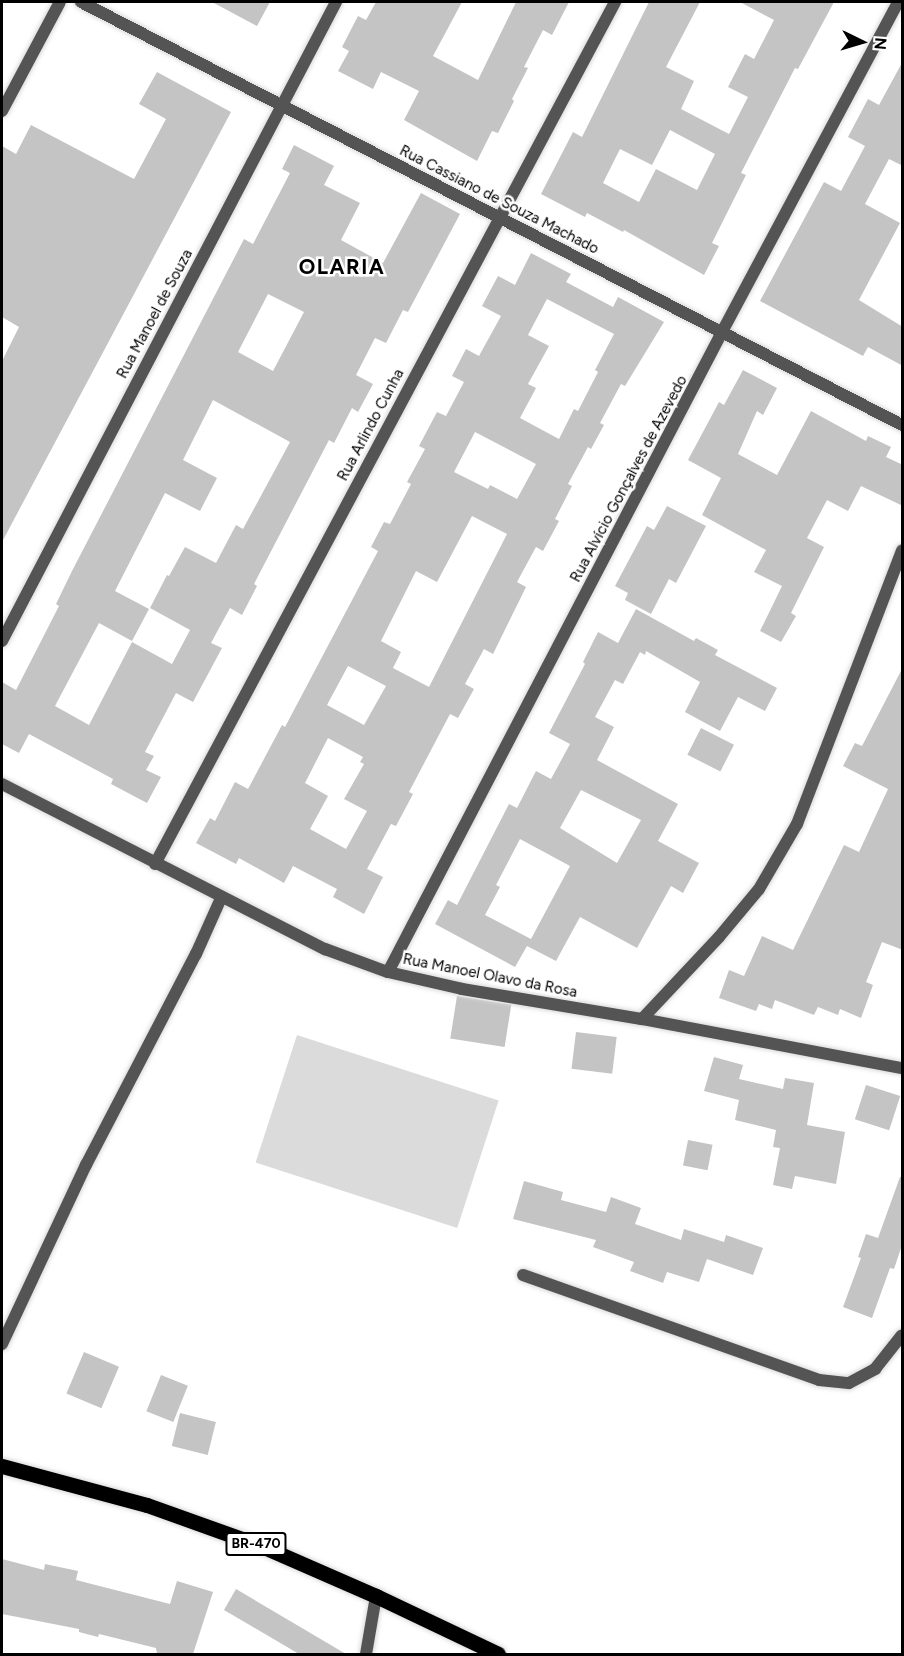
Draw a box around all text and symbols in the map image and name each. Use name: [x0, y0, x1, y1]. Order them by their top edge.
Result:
north arrow: [832, 12, 892, 72]
text: N: [870, 37, 890, 51]
street label: Rua Cassiano de Souza Machado: [396, 142, 602, 258]
street label: Rua Manoel de Souza: [113, 246, 197, 382]
district label: OLARIA: [299, 254, 385, 280]
street label: Rua Arlindo Cunha: [334, 366, 408, 484]
street label: Rua Alvício Gonçalves de Azevedo: [567, 373, 691, 585]
street label: Rua Manoel Olavo da Rosa: [401, 950, 579, 1002]
road number: BR-470: [224, 1533, 288, 1555]

